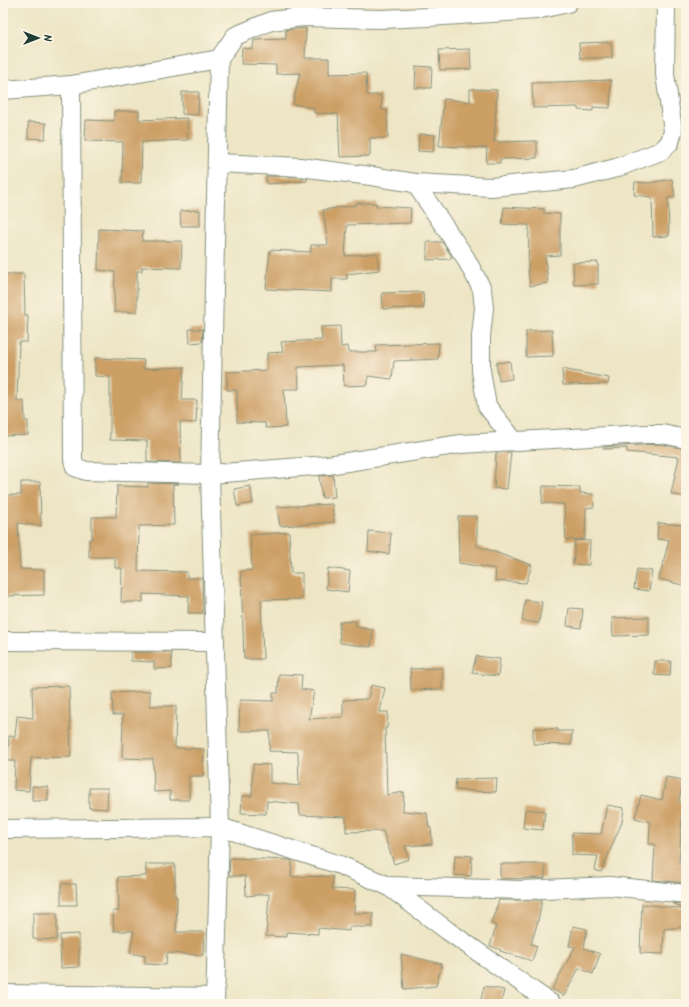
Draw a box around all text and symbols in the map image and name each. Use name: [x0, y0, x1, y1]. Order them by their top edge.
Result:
north arrow: [18, 18, 58, 58]
text: N: [38, 35, 56, 42]

